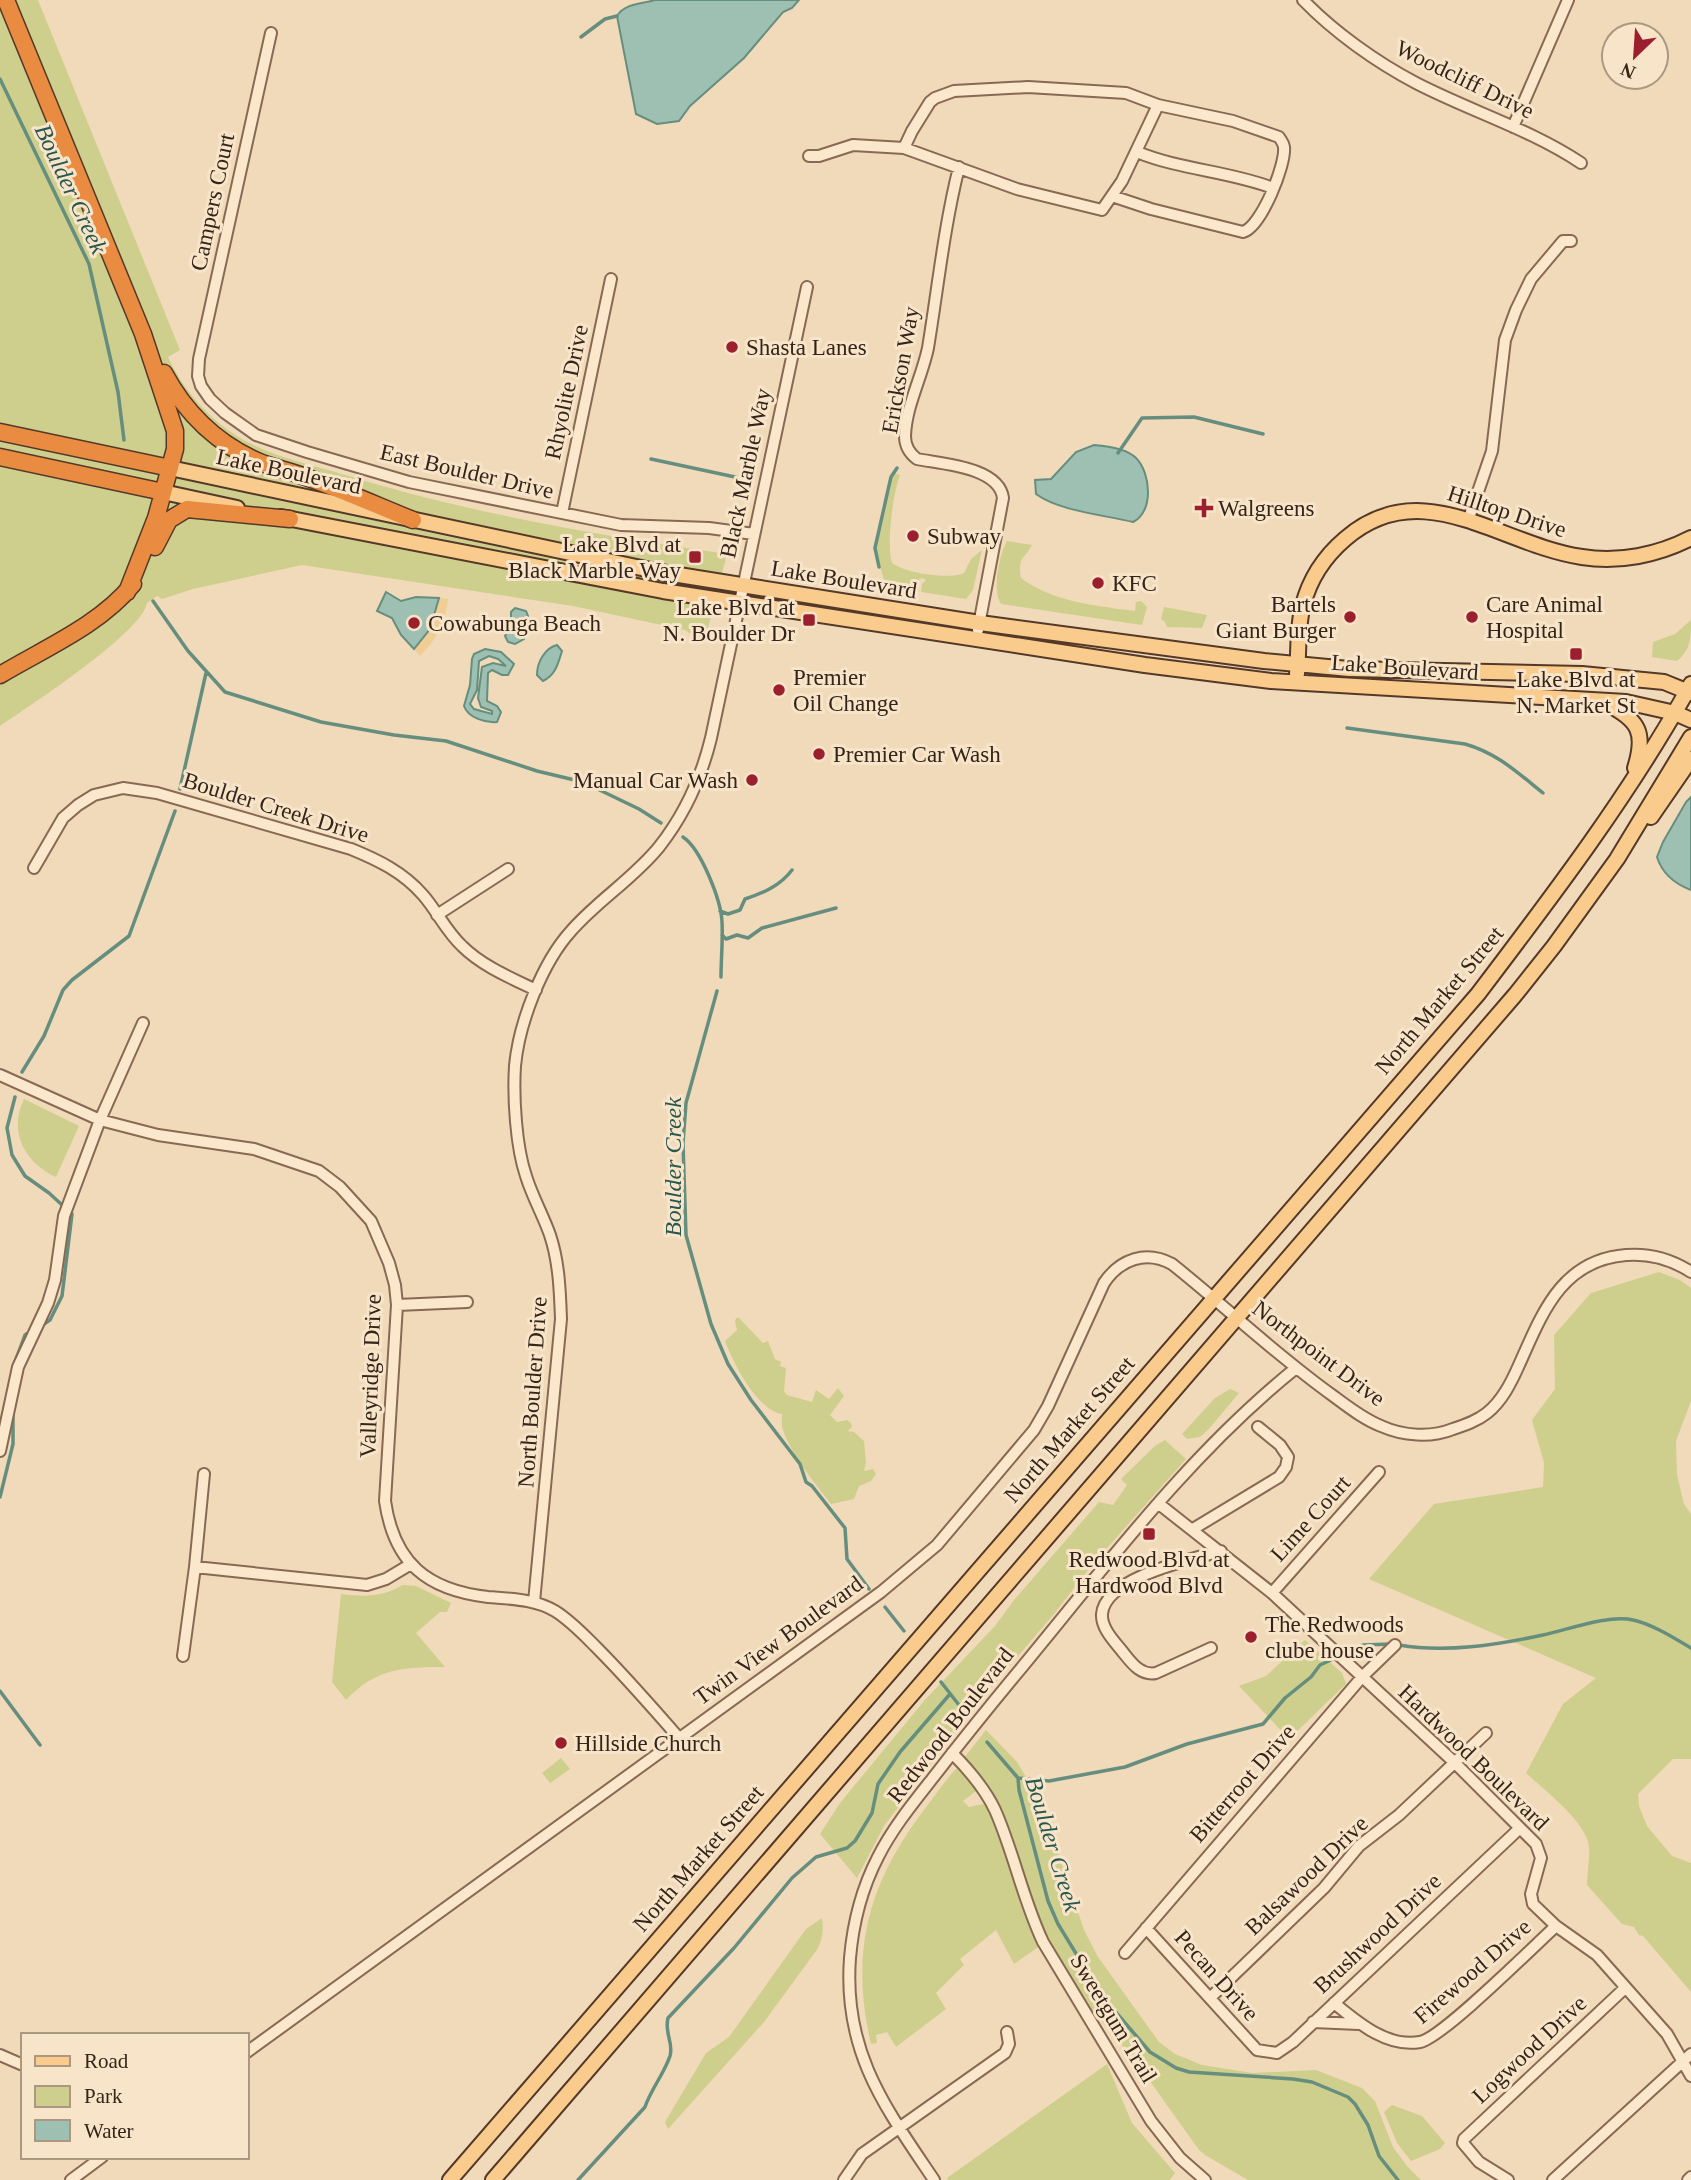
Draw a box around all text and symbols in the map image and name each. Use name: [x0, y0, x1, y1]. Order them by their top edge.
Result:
north arrow: [1600, 21, 1670, 91]
street label: Woodcliff Drive: [1392, 35, 1538, 124]
text: N: [1617, 58, 1639, 83]
water label: Boulder Creek: [30, 120, 112, 258]
street label: Campers Court: [186, 130, 239, 273]
street label: Erickson Way: [877, 304, 924, 436]
street label: Rhyolite Drive: [540, 322, 593, 462]
place label: Shasta Lanes: [746, 335, 867, 360]
marker: Shasta Lanes: [724, 339, 740, 355]
street label: Black Marble Way: [715, 386, 776, 560]
street label: East Boulder Drive: [378, 439, 556, 504]
street label: Lake Boulevard: [214, 444, 364, 499]
street label: Hilltop Drive: [1444, 481, 1569, 542]
place label: Walgreens: [1218, 496, 1315, 521]
marker: Walgreens: [1196, 500, 1212, 516]
place label: Subway: [927, 524, 1002, 549]
marker: Subway: [905, 528, 921, 544]
place label: Lake Blvd at Black Marble Way: [508, 532, 682, 583]
marker: Lake Blvd at Black Marble Way: [687, 549, 703, 565]
street label: Lake Boulevard: [769, 556, 919, 603]
place label: KFC: [1112, 571, 1157, 596]
marker: KFC: [1090, 575, 1106, 591]
place label: Bartels Giant Burger: [1216, 592, 1336, 643]
place label: Care Animal Hospital: [1486, 592, 1603, 643]
place label: Lake Blvd at N. Boulder Dr: [663, 595, 796, 646]
marker: Bartels Giant Burger: [1342, 609, 1358, 625]
marker: Care Animal Hospital: [1464, 609, 1480, 625]
place label: Cowabunga Beach: [428, 611, 602, 636]
marker: Lake Blvd at N. Boulder Dr: [801, 612, 817, 628]
marker: Cowabunga Beach: [406, 615, 422, 631]
marker: Lake Blvd at N. Market St: [1568, 646, 1584, 662]
street label: Lake Boulevard: [1331, 650, 1480, 685]
place label: Premier Oil Change: [793, 665, 898, 716]
place label: Lake Blvd at N. Market St: [1516, 667, 1636, 718]
marker: Premier Oil Change: [771, 682, 787, 698]
place label: Premier Car Wash: [833, 742, 1001, 767]
marker: Premier Car Wash: [811, 746, 827, 762]
street label: Boulder Creek Drive: [180, 767, 372, 848]
place label: Manual Car Wash: [573, 768, 738, 793]
marker: Manual Car Wash: [744, 772, 760, 788]
street label: North Market Street: [1370, 921, 1509, 1079]
water label: Boulder Creek: [660, 1097, 686, 1237]
street label: Valleyridge Drive: [355, 1294, 386, 1458]
street label: North Boulder Drive: [513, 1296, 552, 1488]
street label: Northpoint Drive: [1248, 1296, 1390, 1411]
street label: North Market Street: [999, 1351, 1140, 1507]
street label: Lime Court: [1265, 1470, 1356, 1566]
marker: Redwood Blvd at Hardwood Blvd: [1141, 1526, 1157, 1542]
place label: Redwood Blvd at Hardwood Blvd: [1069, 1547, 1230, 1598]
street label: Twin View Boulevard: [689, 1571, 868, 1710]
place label: The Redwoods clube house: [1265, 1612, 1404, 1663]
marker: The Redwoods clube house: [1243, 1629, 1259, 1645]
street label: Redwood Boulevard: [882, 1642, 1019, 1808]
street label: Hardwood Boulevard: [1394, 1679, 1554, 1836]
street label: Bitterroot Drive: [1185, 1719, 1300, 1847]
place label: Hillside Church: [575, 1731, 722, 1756]
marker: Hillside Church: [553, 1735, 569, 1751]
water label: Boulder Creek: [1020, 1773, 1086, 1915]
street label: North Market Street: [628, 1780, 769, 1936]
street label: Balsawood Drive: [1240, 1811, 1373, 1940]
street label: Brushwood Drive: [1309, 1868, 1446, 1998]
street label: Firewood Drive: [1409, 1914, 1536, 2029]
street label: Pecan Drive: [1170, 1925, 1264, 2026]
street label: Sweetgum Trail: [1065, 1949, 1162, 2087]
street label: Logwood Drive: [1467, 1990, 1591, 2108]
legend: [21, 2033, 248, 2159]
text: Road: [84, 2049, 129, 2073]
text: Park: [84, 2084, 123, 2108]
text: Water: [84, 2119, 134, 2143]

